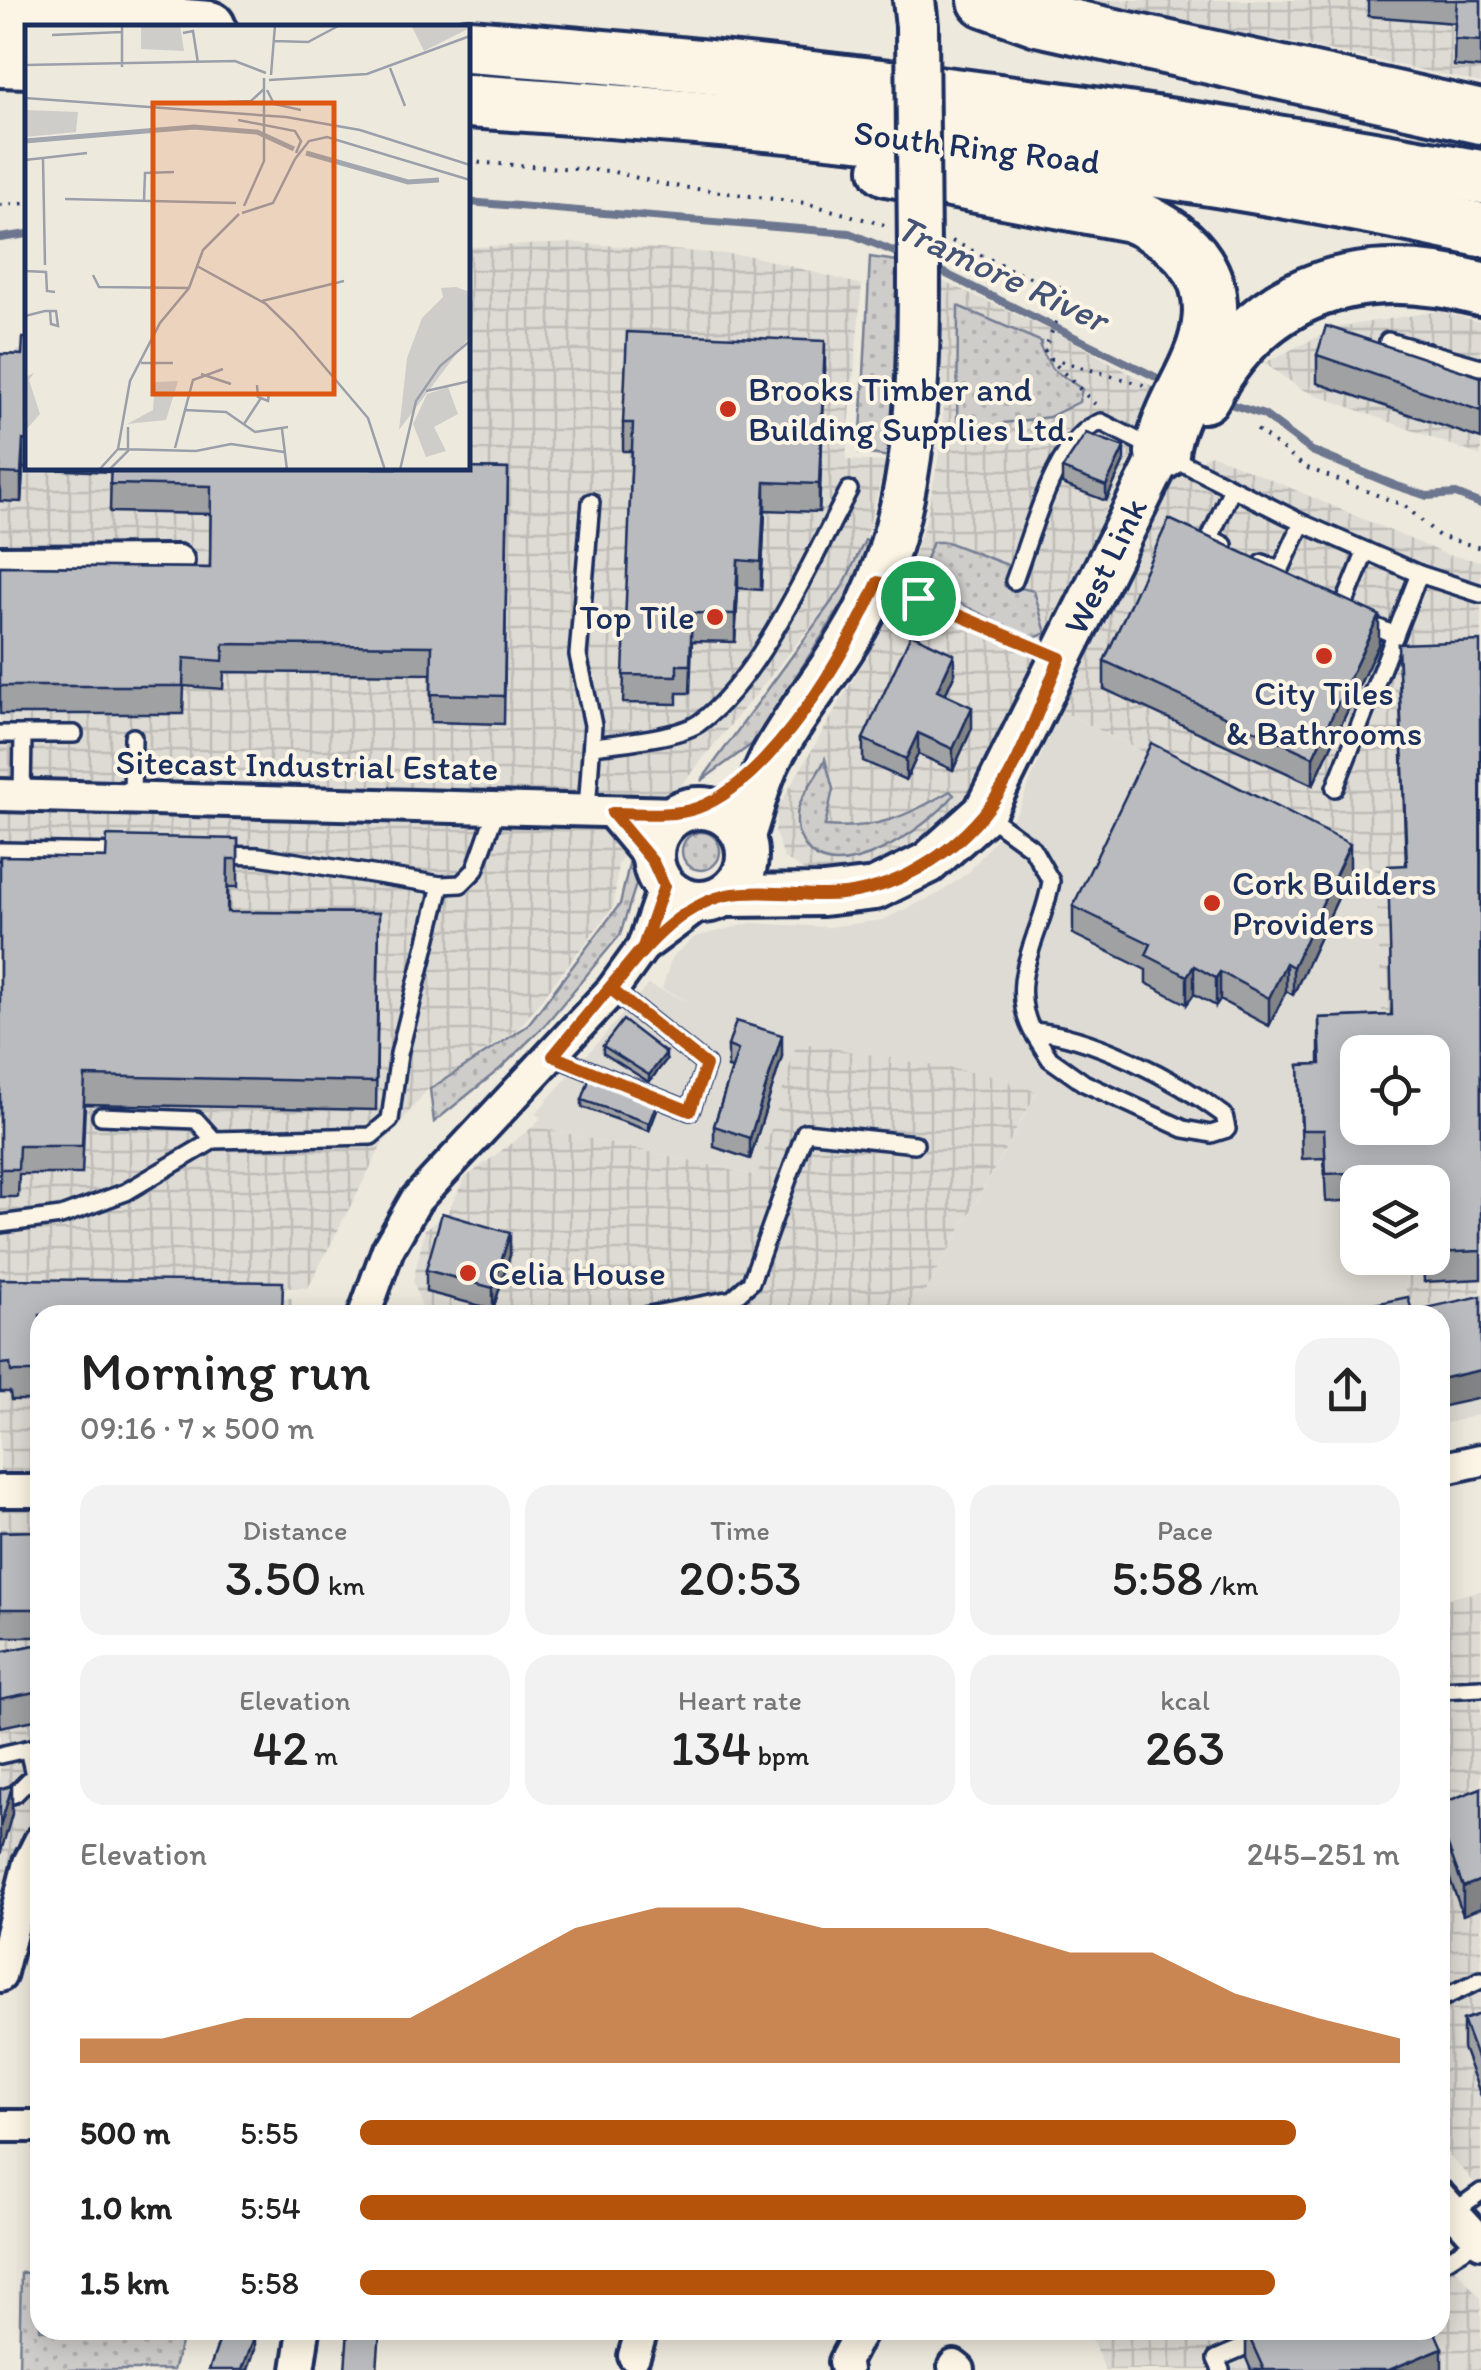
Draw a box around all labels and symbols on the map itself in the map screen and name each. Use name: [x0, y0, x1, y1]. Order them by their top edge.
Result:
inset map: [25, 25, 470, 470]
street label: South Ring Road: [852, 111, 1103, 183]
water label: Tramore River: [889, 204, 1118, 344]
place label: Brooks Timber and Building Supplies Ltd.: [748, 368, 1075, 450]
marker: Brooks Timber and Building Supplies Ltd.: [717, 398, 739, 420]
street label: West Link: [1054, 491, 1156, 641]
pin: [876, 556, 961, 641]
place label: Top Tile: [579, 596, 695, 638]
marker: Top Tile: [704, 606, 726, 628]
marker: City Tiles & Bathrooms: [1313, 645, 1335, 667]
place label: City Tiles & Bathrooms: [1226, 672, 1422, 754]
street label: Sitecast Industrial Estate: [115, 741, 499, 789]
place label: Cork Builders Providers: [1232, 862, 1437, 944]
marker: Cork Builders Providers: [1201, 892, 1223, 914]
place label: Celia House: [488, 1252, 666, 1294]
marker: Celia House: [457, 1262, 479, 1284]

